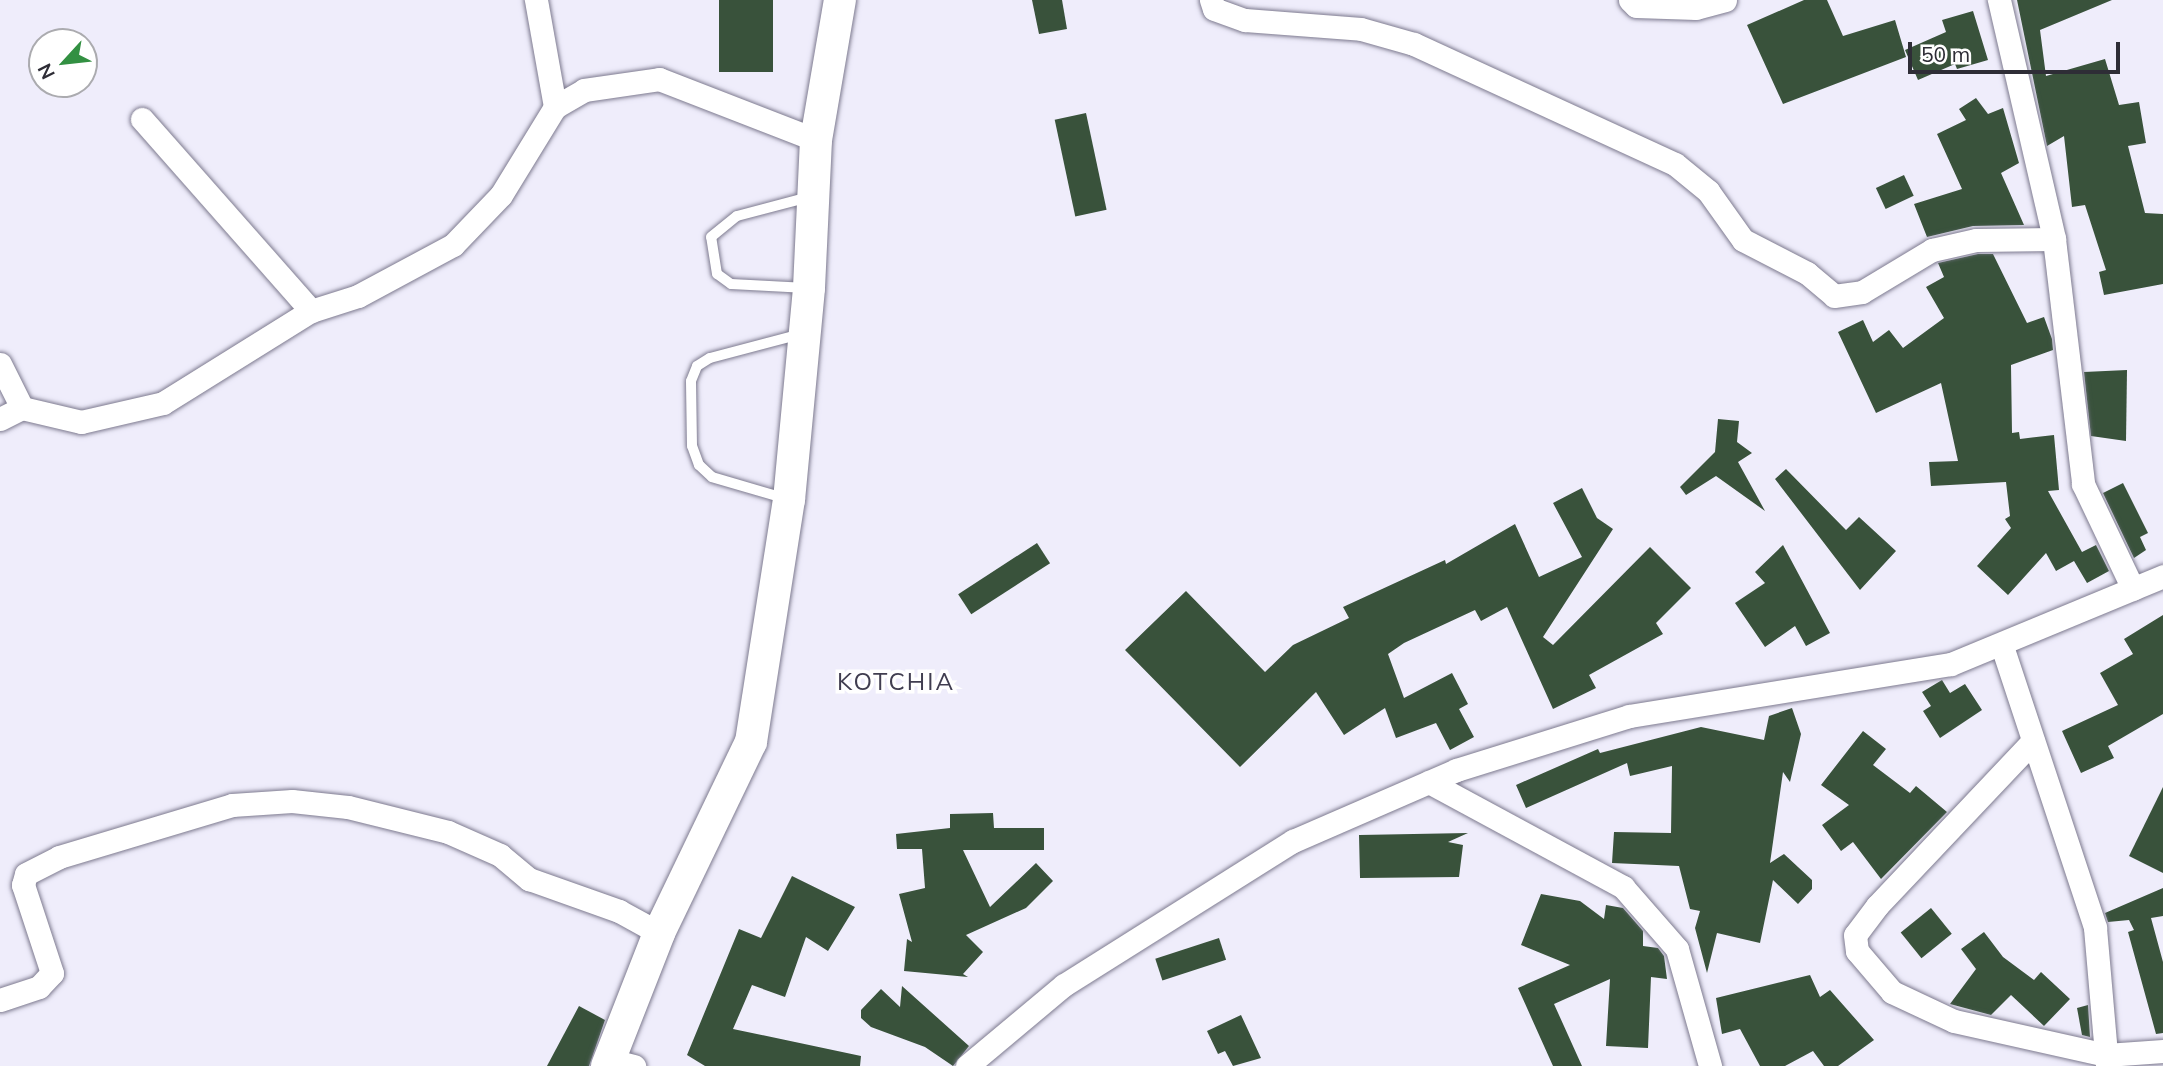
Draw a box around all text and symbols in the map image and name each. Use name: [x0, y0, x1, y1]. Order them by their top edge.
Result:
north arrow: [28, 28, 98, 98]
scale bar: [1911, 28, 2123, 72]
text: 50 m: [1921, 41, 1970, 67]
text: N: [32, 60, 60, 83]
district label: KOTCHIA: [838, 668, 954, 696]

